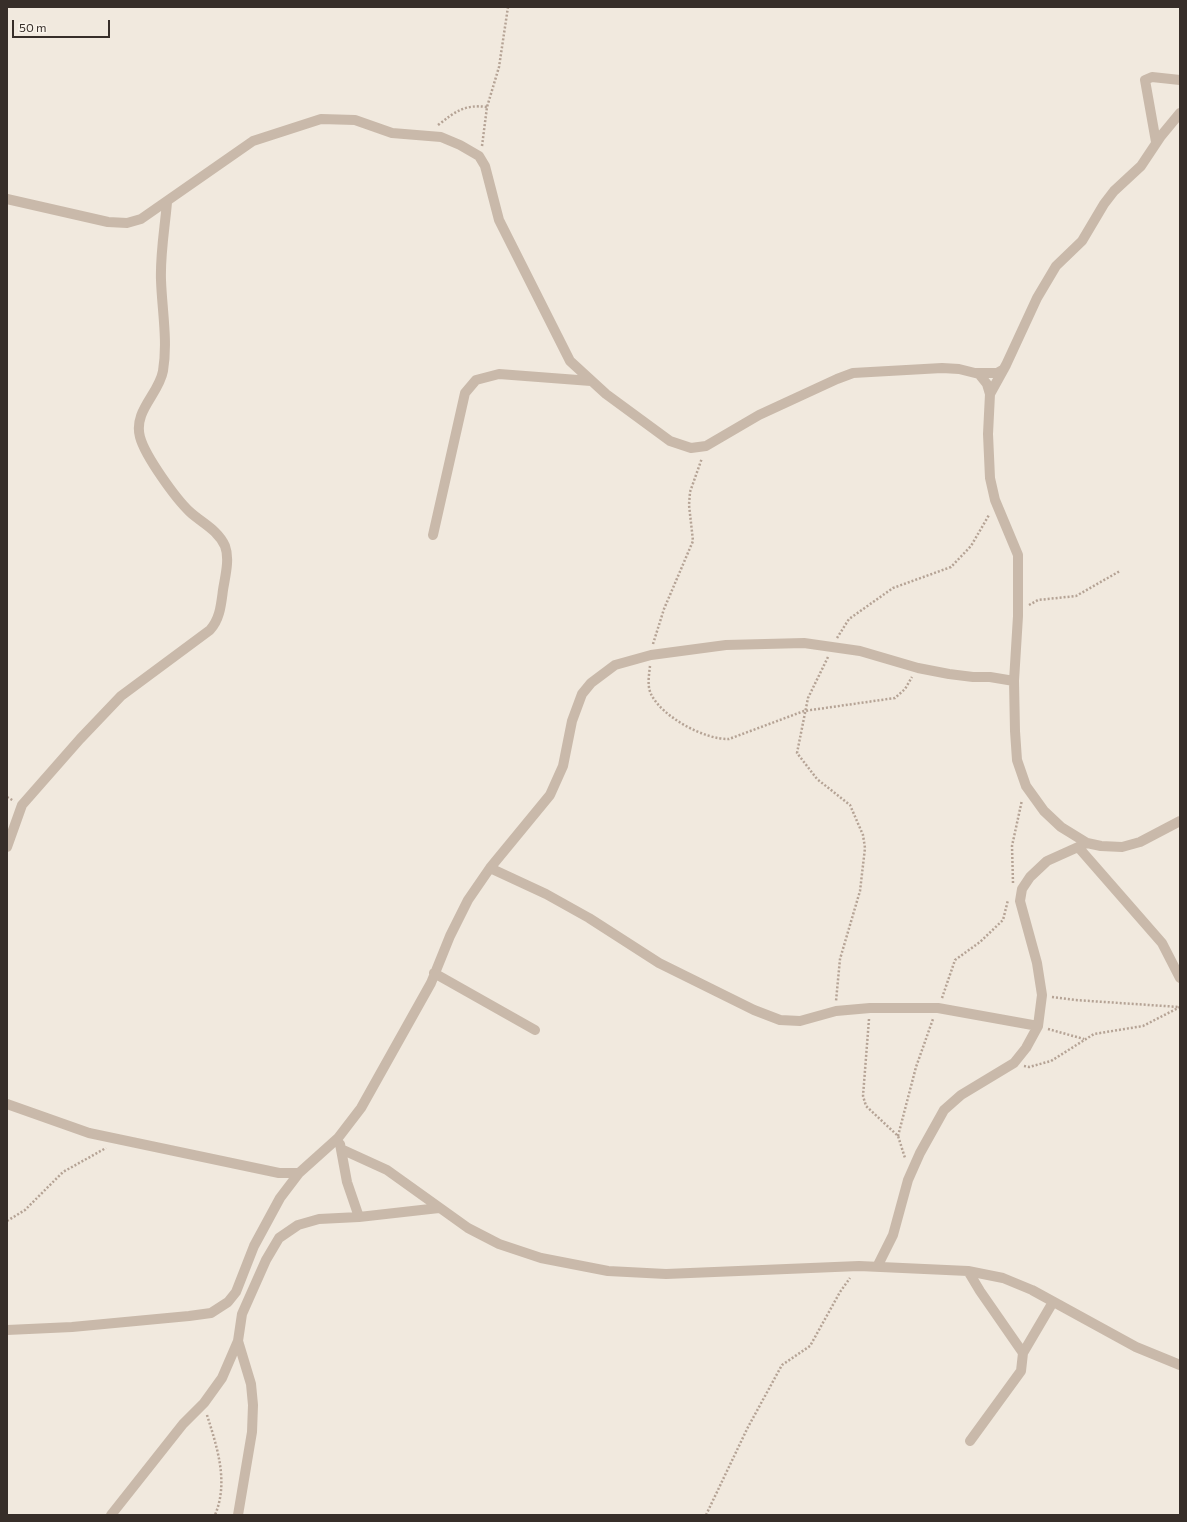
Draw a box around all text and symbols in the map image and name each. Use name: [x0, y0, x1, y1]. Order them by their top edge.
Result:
scale bar: [14, 12, 112, 38]
text: 50 m: [19, 20, 47, 34]

